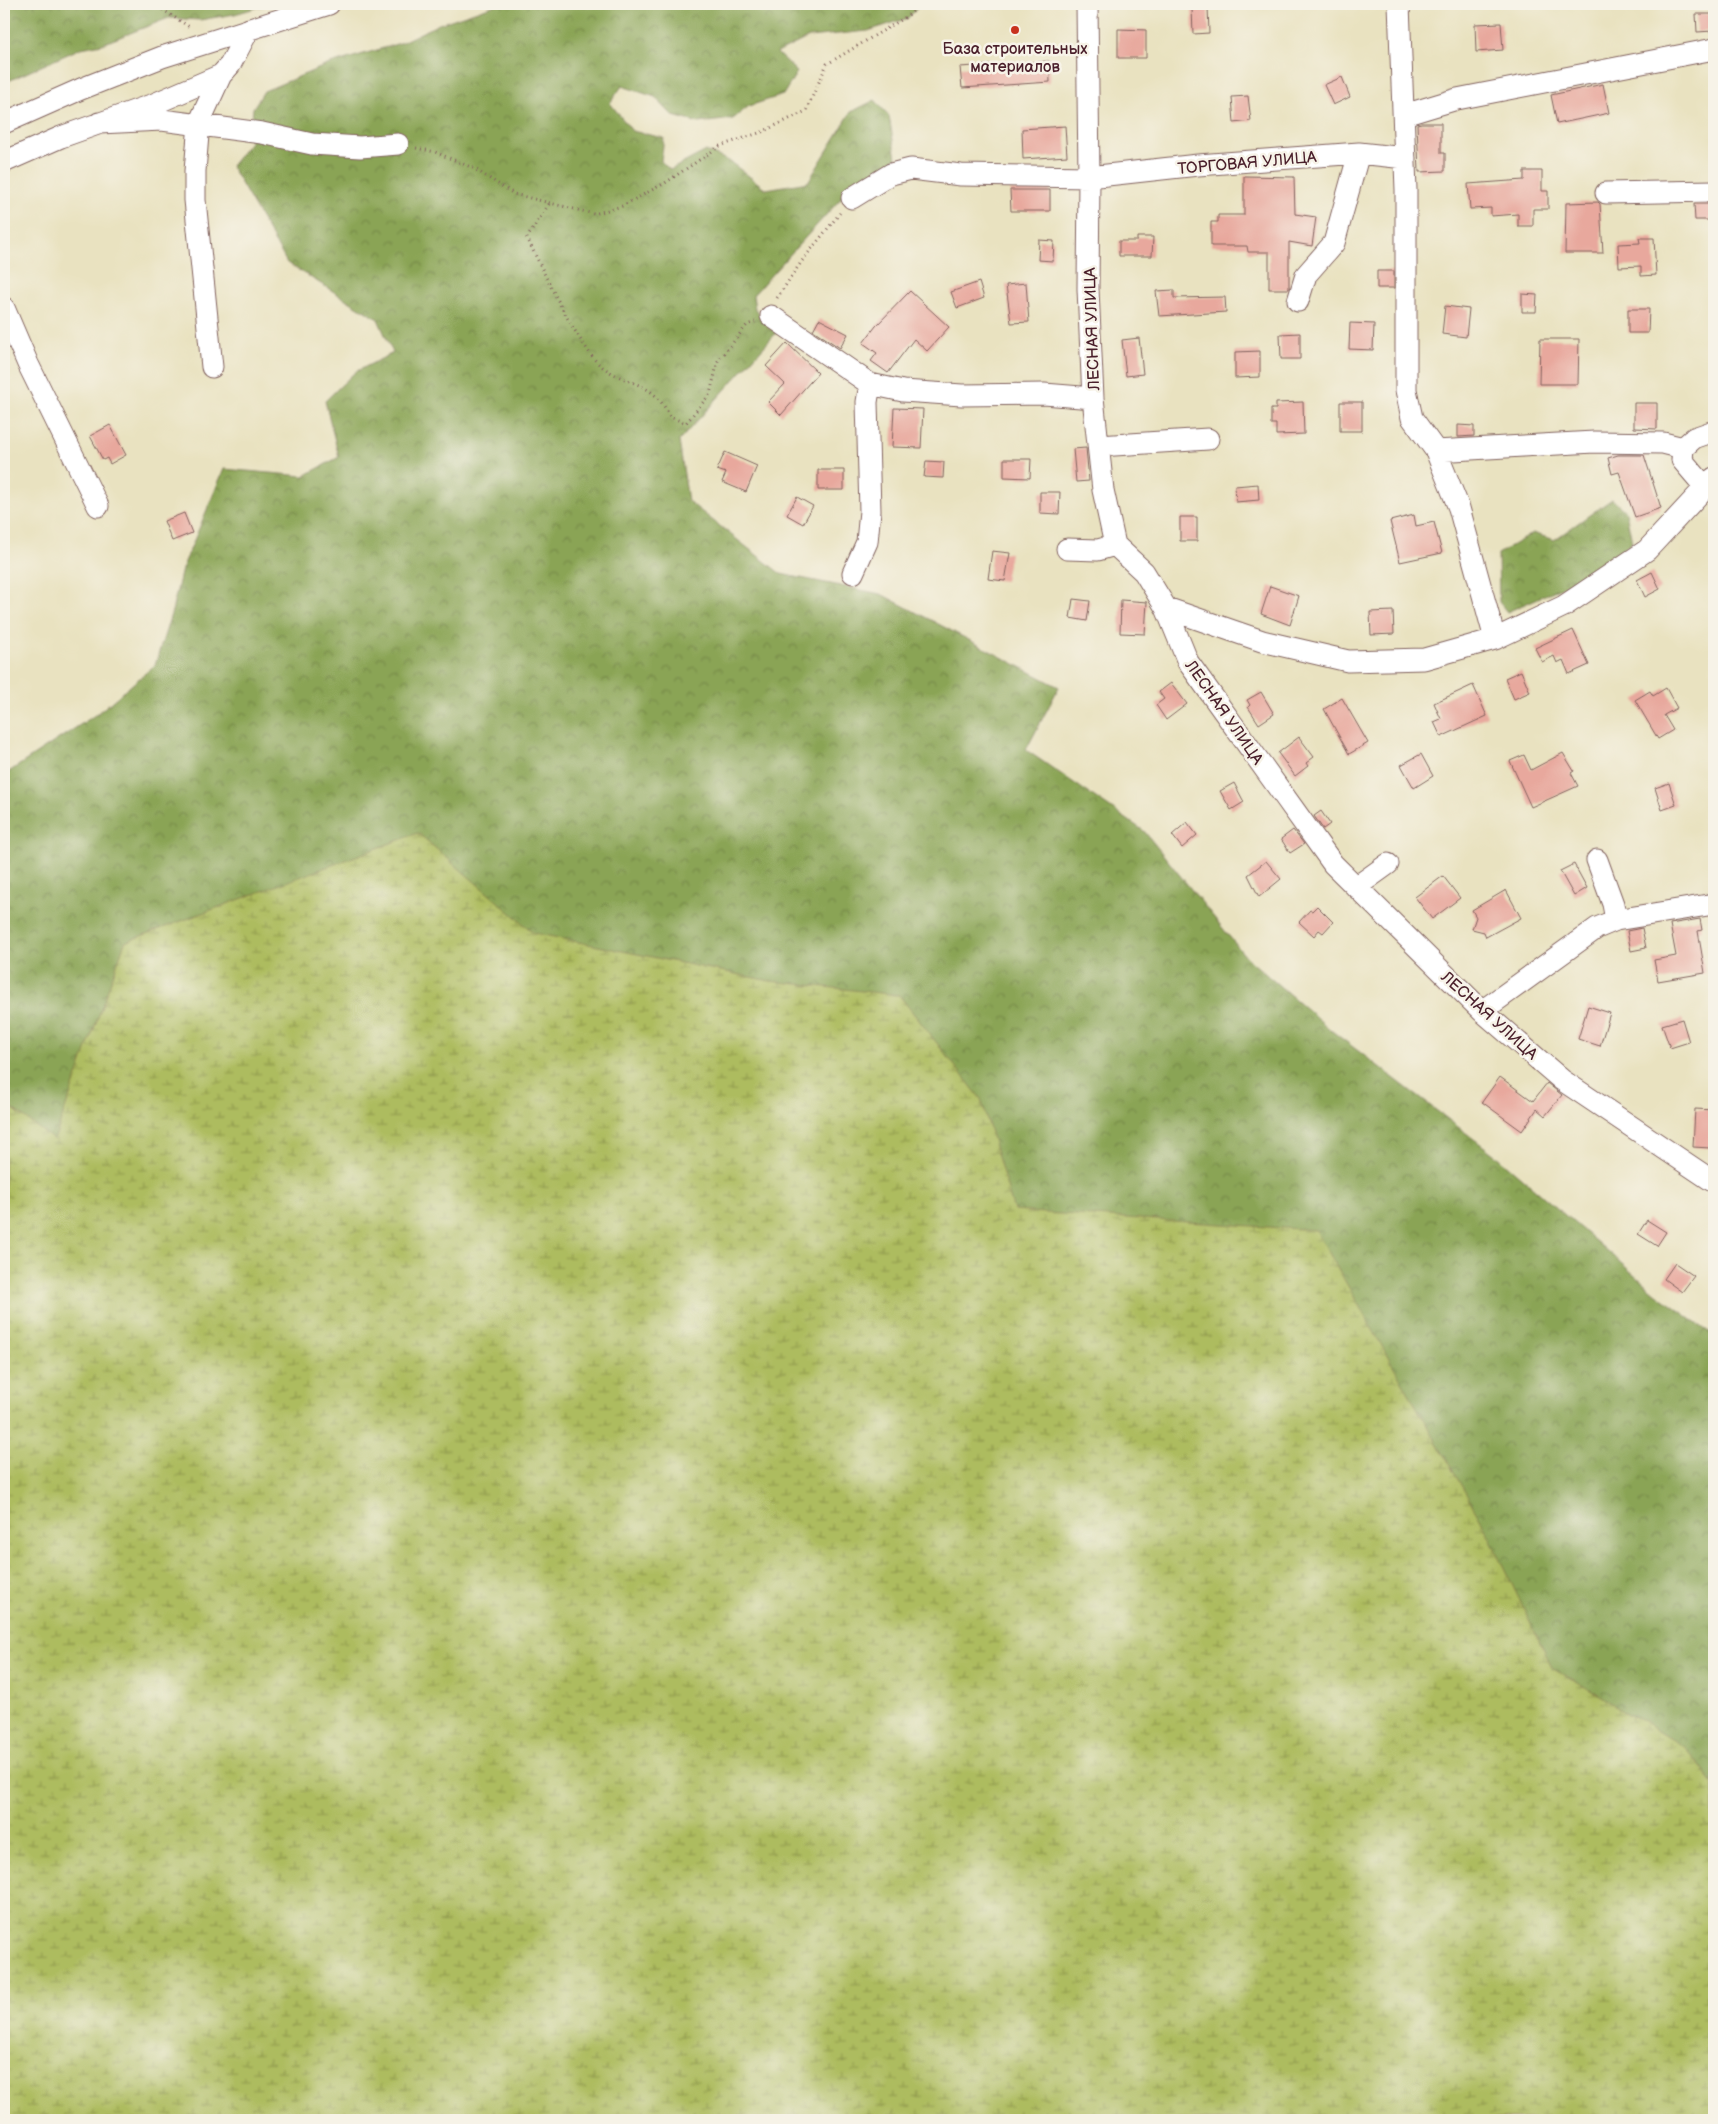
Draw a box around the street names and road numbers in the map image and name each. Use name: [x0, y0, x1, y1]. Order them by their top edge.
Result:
street label: ТОРГОВАЯ УЛИЦА: [1177, 148, 1318, 179]
street label: ЛЕСНАЯ УЛИЦА: [1081, 267, 1104, 392]
street label: ЛЕСНАЯ УЛИЦА: [1180, 656, 1267, 769]
street label: ЛЕСНАЯ УЛИЦА: [1436, 967, 1541, 1065]

